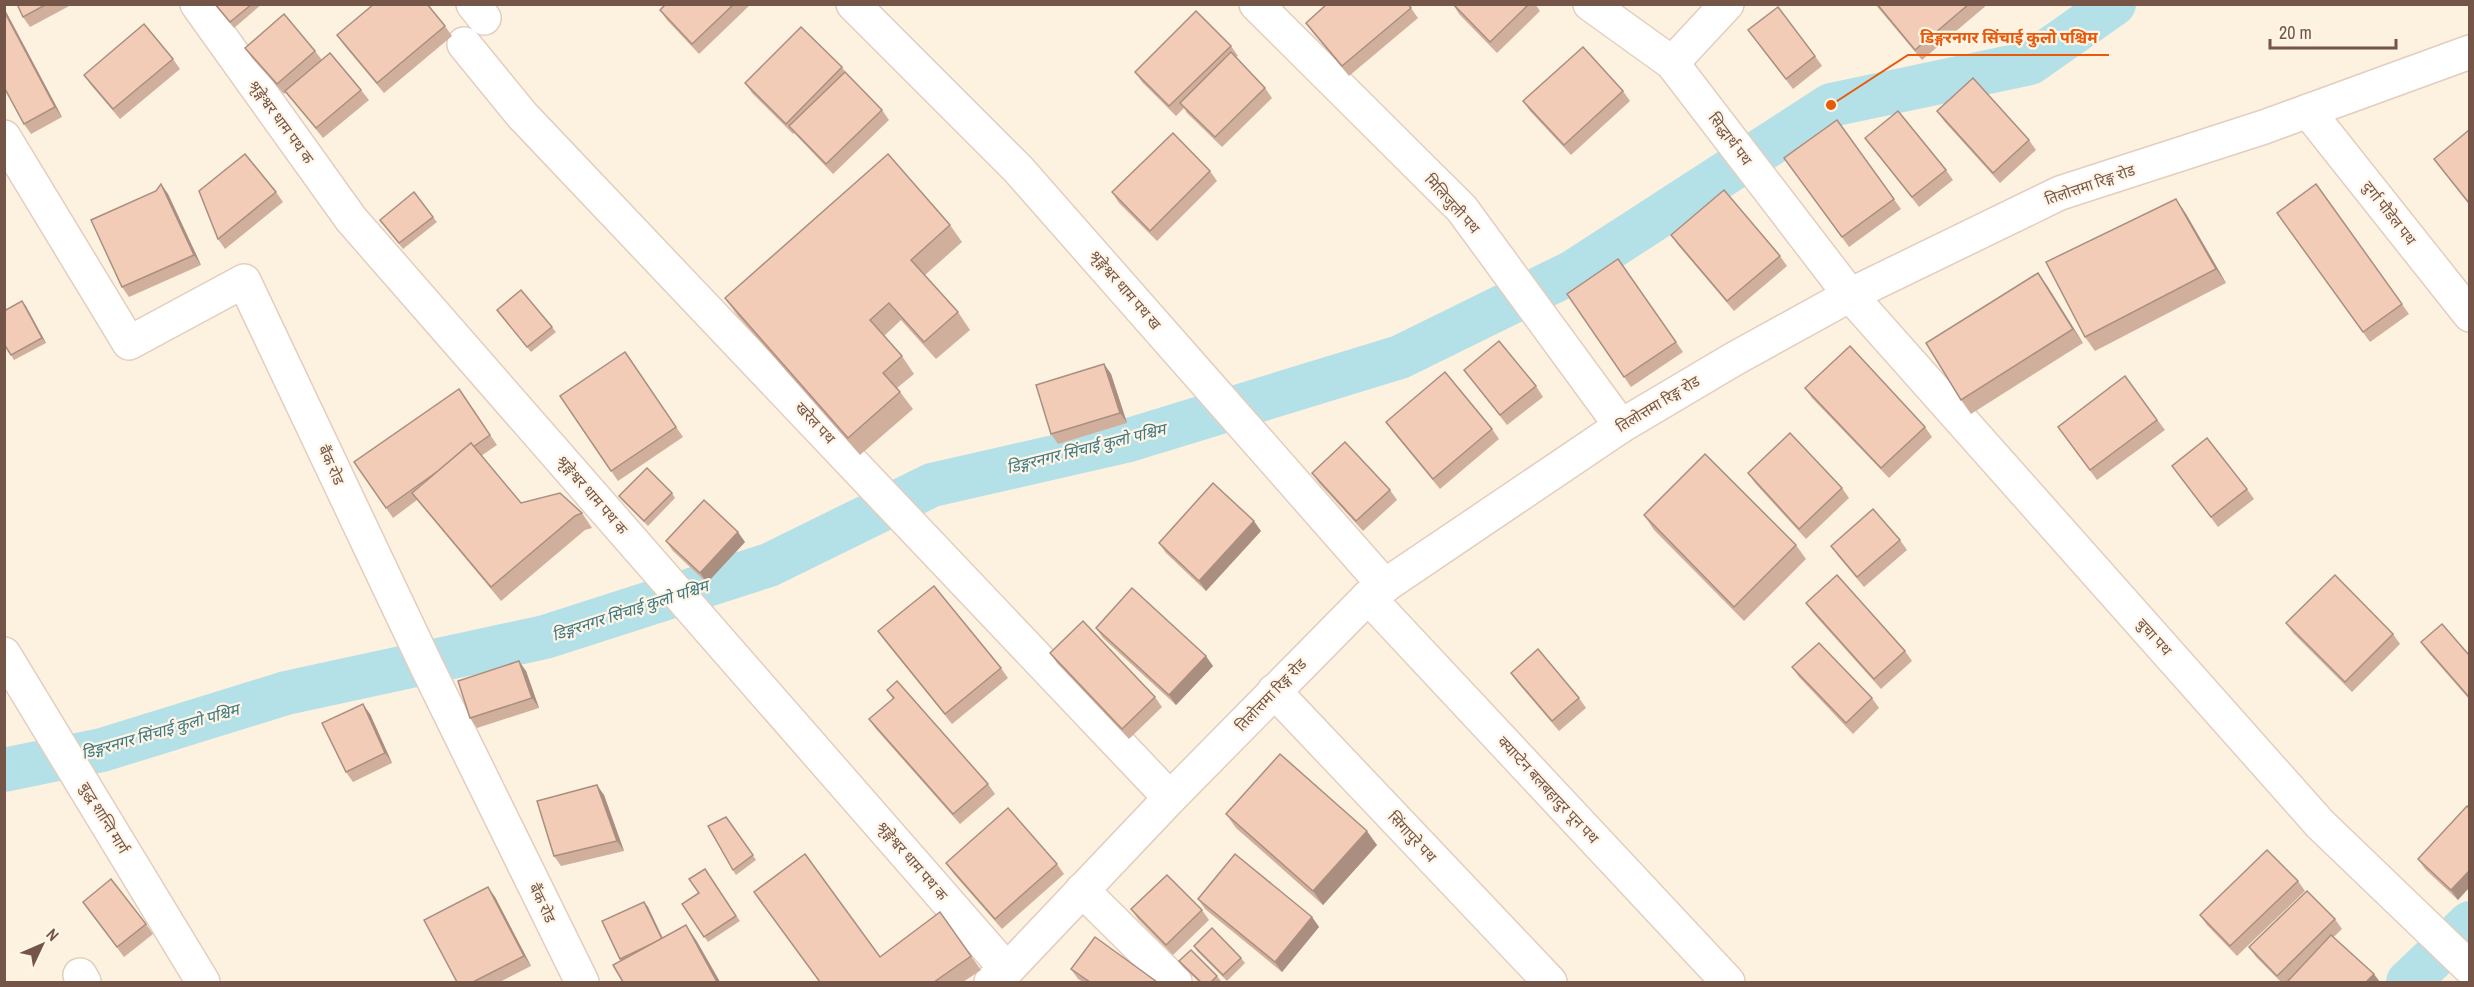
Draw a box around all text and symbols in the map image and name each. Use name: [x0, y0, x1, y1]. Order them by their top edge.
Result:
scale bar: [2270, 12, 2396, 50]
text: 20 m: [2279, 20, 2312, 45]
callout: डिङ्गरनगर सिंचाई कुलो पश्चिम: [1908, 21, 2109, 55]
text: डिङ्गरनगर सिंचाई कुलो पश्चिम: [1920, 26, 2098, 48]
street label: श्रृङ्गेश्वर धाम पथ क: [244, 76, 319, 168]
street label: सिद्धार्थ पथ: [1704, 108, 1757, 170]
street label: तिलोत्तमा रिङ्ग रोड: [2042, 159, 2139, 210]
street label: मिलिजुली पथ: [1420, 169, 1485, 238]
street label: दुर्गा पौडेल पथ: [2358, 176, 2421, 249]
street label: श्रृङ्गेश्वर धाम पथ ख: [1085, 245, 1166, 335]
street label: तिलोत्तमा रिङ्ग रोड: [1612, 370, 1704, 437]
street label: खरेल पथ: [791, 397, 840, 448]
water label: डिङ्गरनगर सिंचाई कुलो पश्चिम: [1004, 417, 1171, 478]
street label: बैंक रोड: [313, 442, 350, 489]
street label: श्रृङ्गेश्वर धाम पथ क: [552, 451, 633, 539]
water label: डिङ्गरनगर सिंचाई कुलो पश्चिम: [549, 573, 714, 646]
street label: बुचा पथ: [2132, 613, 2177, 660]
street label: तिलोत्तमा रिङ्ग रोड: [1230, 653, 1312, 736]
water label: डिङ्गरनगर सिंचाई कुलो पश्चिम: [79, 697, 245, 764]
street label: क्याप्टेन बलबहादुर पून पथ: [1493, 731, 1604, 848]
street label: बुद्ध शान्ति मार्ग: [75, 778, 134, 858]
street label: सिंगापुरे पथ: [1383, 807, 1442, 867]
street label: श्रृङ्गेश्वर धाम पथ क: [872, 817, 953, 905]
street label: बैंक रोड: [524, 879, 561, 927]
north arrow: [12, 915, 72, 975]
text: N: [42, 924, 64, 946]

